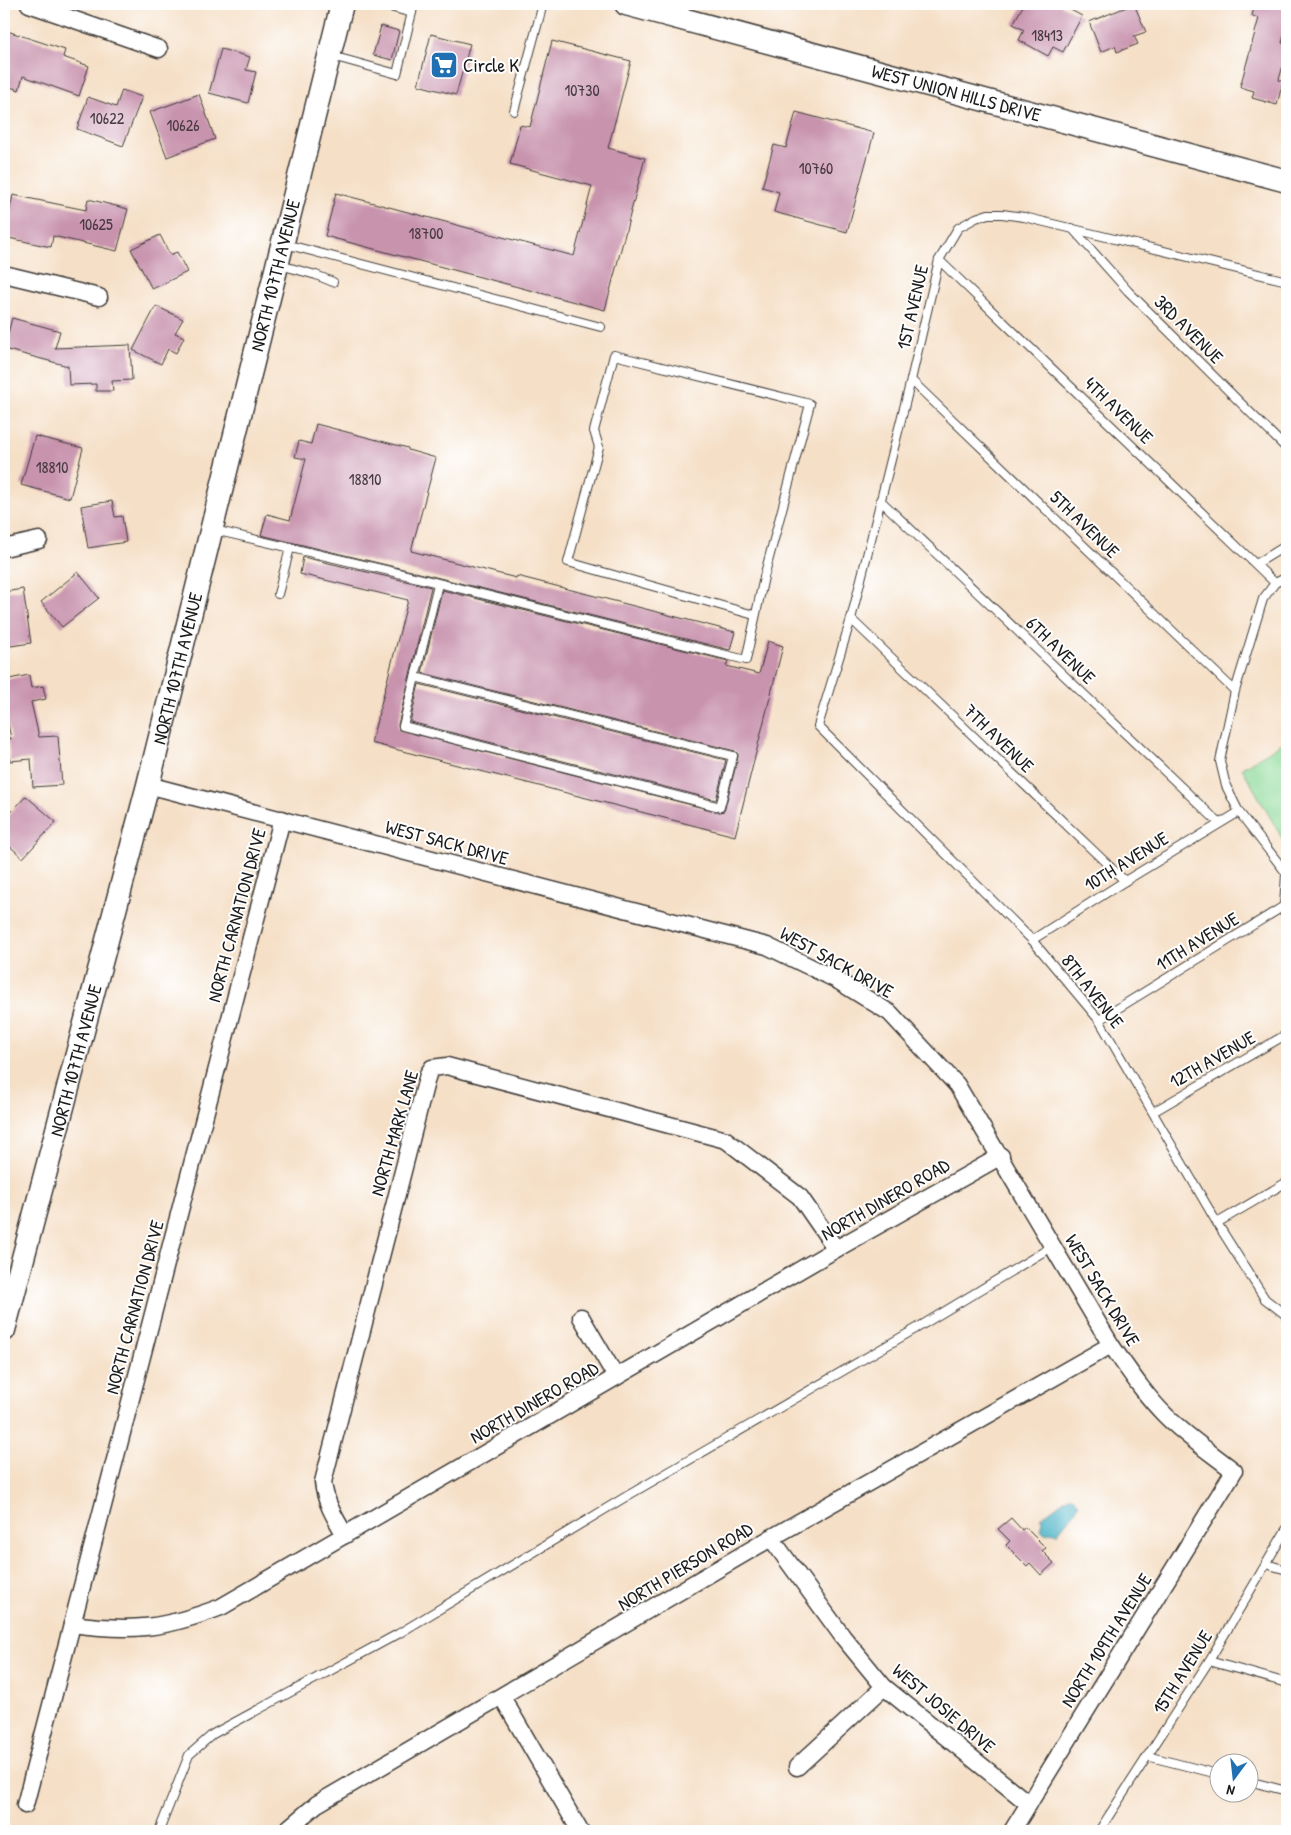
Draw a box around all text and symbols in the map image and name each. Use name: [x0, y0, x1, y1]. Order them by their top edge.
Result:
house number: 18413: [1031, 24, 1063, 46]
supermarket icon: Circle K: [429, 50, 459, 80]
place label: Circle K: [463, 52, 519, 78]
street label: WEST UNION HILLS DRIVE: [869, 57, 1044, 128]
house number: 10730: [564, 79, 600, 101]
house number: 10622: [90, 107, 125, 129]
house number: 10626: [166, 114, 200, 136]
house number: 10760: [799, 157, 833, 179]
street label: NORTH 107TH AVENUE: [243, 196, 306, 354]
house number: 10625: [79, 213, 113, 235]
house number: 18700: [409, 222, 444, 244]
street label: 1ST AVENUE: [890, 262, 934, 352]
street label: 3RD AVENUE: [1149, 289, 1230, 370]
street label: 4TH AVENUE: [1079, 371, 1160, 450]
house number: 18810: [36, 456, 68, 478]
house number: 18810: [349, 468, 381, 490]
street label: 5TH AVENUE: [1044, 484, 1126, 564]
street label: NORTH 107TH AVENUE: [146, 589, 209, 747]
street label: 6TH AVENUE: [1021, 610, 1102, 690]
street label: 7TH AVENUE: [958, 698, 1040, 779]
street label: WEST SACK DRIVE: [383, 813, 512, 871]
street label: NORTH CARNATION DRIVE: [200, 825, 272, 1005]
street label: 10TH AVENUE: [1079, 825, 1174, 897]
street label: 11TH AVENUE: [1151, 905, 1244, 977]
street label: WEST SACK DRIVE: [776, 920, 899, 1004]
street label: 8TH AVENUE: [1056, 948, 1131, 1034]
street label: NORTH 107TH AVENUE: [43, 981, 108, 1139]
street label: 12TH AVENUE: [1164, 1024, 1260, 1094]
street label: NORTH MARK LANE: [364, 1066, 425, 1199]
street label: NORTH DINERO ROAD: [816, 1152, 954, 1246]
street label: NORTH CARNATION DRIVE: [98, 1217, 170, 1397]
street label: WEST SACK DRIVE: [1059, 1229, 1147, 1351]
street label: NORTH DINERO ROAD: [465, 1355, 603, 1449]
street label: NORTH PIERSON ROAD: [613, 1515, 757, 1617]
street label: NORTH 109TH AVENUE: [1054, 1568, 1158, 1712]
street label: 15TH AVENUE: [1146, 1625, 1218, 1719]
street label: WEST JOSIE DRIVE: [887, 1657, 1001, 1759]
north arrow: [1208, 1752, 1258, 1802]
text: N: [1224, 1781, 1237, 1801]

